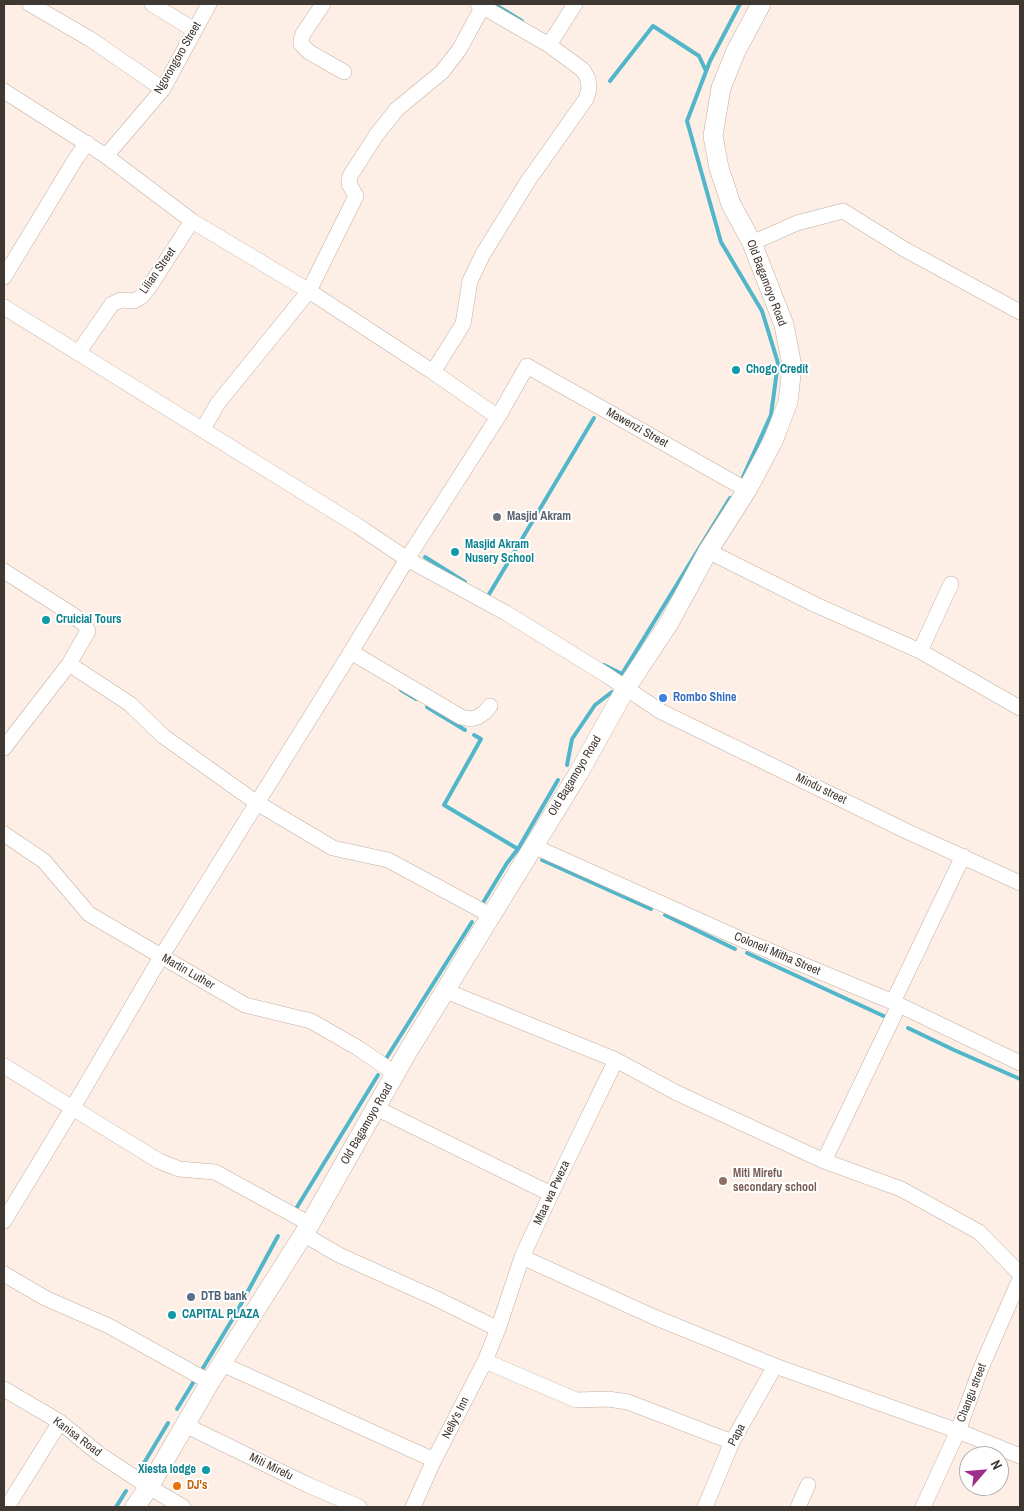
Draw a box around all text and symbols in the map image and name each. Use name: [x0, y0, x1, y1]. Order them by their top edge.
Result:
street label: Ngorongoro Street: [152, 19, 204, 97]
street label: Old Bagamoyo Road: [743, 238, 789, 328]
street label: Lilian Street: [137, 245, 179, 297]
place label: Chogo Credit: [746, 363, 808, 377]
marker: Chogo Credit: [730, 364, 742, 376]
street label: Mawenzi Street: [604, 405, 670, 451]
place label: Masjid Akram: [507, 510, 571, 524]
marker: Masjid Akram: [491, 511, 503, 523]
place label: Masjid Akram Nusery School: [465, 538, 534, 566]
marker: Masjid Akram Nusery School: [449, 546, 461, 558]
place label: Cruicial Tours: [56, 613, 121, 627]
marker: Cruicial Tours: [40, 614, 52, 626]
place label: Rombo Shine: [673, 691, 736, 705]
marker: Rombo Shine: [657, 692, 669, 704]
street label: Old Bagamoyo Road: [545, 733, 605, 819]
street label: Mindu street: [793, 771, 849, 807]
street label: Coloneli Mitha Street: [732, 929, 822, 979]
street label: Martin Luther: [159, 951, 217, 993]
street label: Old Bagamoyo Road: [338, 1081, 396, 1167]
street label: Mtaa wa Pweza: [531, 1158, 573, 1228]
place label: Miti Mirefu secondary school: [733, 1167, 817, 1195]
marker: Miti Mirefu secondary school: [717, 1175, 729, 1187]
place label: DTB bank: [201, 1290, 247, 1304]
marker: DTB bank: [185, 1291, 197, 1303]
place label: CAPITAL PLAZA: [182, 1308, 259, 1322]
marker: CAPITAL PLAZA: [166, 1309, 178, 1321]
street label: Changu street: [954, 1362, 990, 1424]
street label: Nelly's Inn: [439, 1395, 473, 1441]
street label: Kanisa Road: [50, 1414, 104, 1460]
street label: Papa: [725, 1421, 749, 1449]
north arrow: [959, 1446, 1009, 1496]
street label: Miti Mirefu: [247, 1450, 295, 1484]
text: N: [987, 1457, 1006, 1472]
place label: Xiesta lodge: [138, 1463, 196, 1477]
marker: Xiesta lodge: [200, 1464, 212, 1476]
place label: DJ's: [187, 1479, 207, 1493]
marker: DJ's: [171, 1480, 183, 1492]

